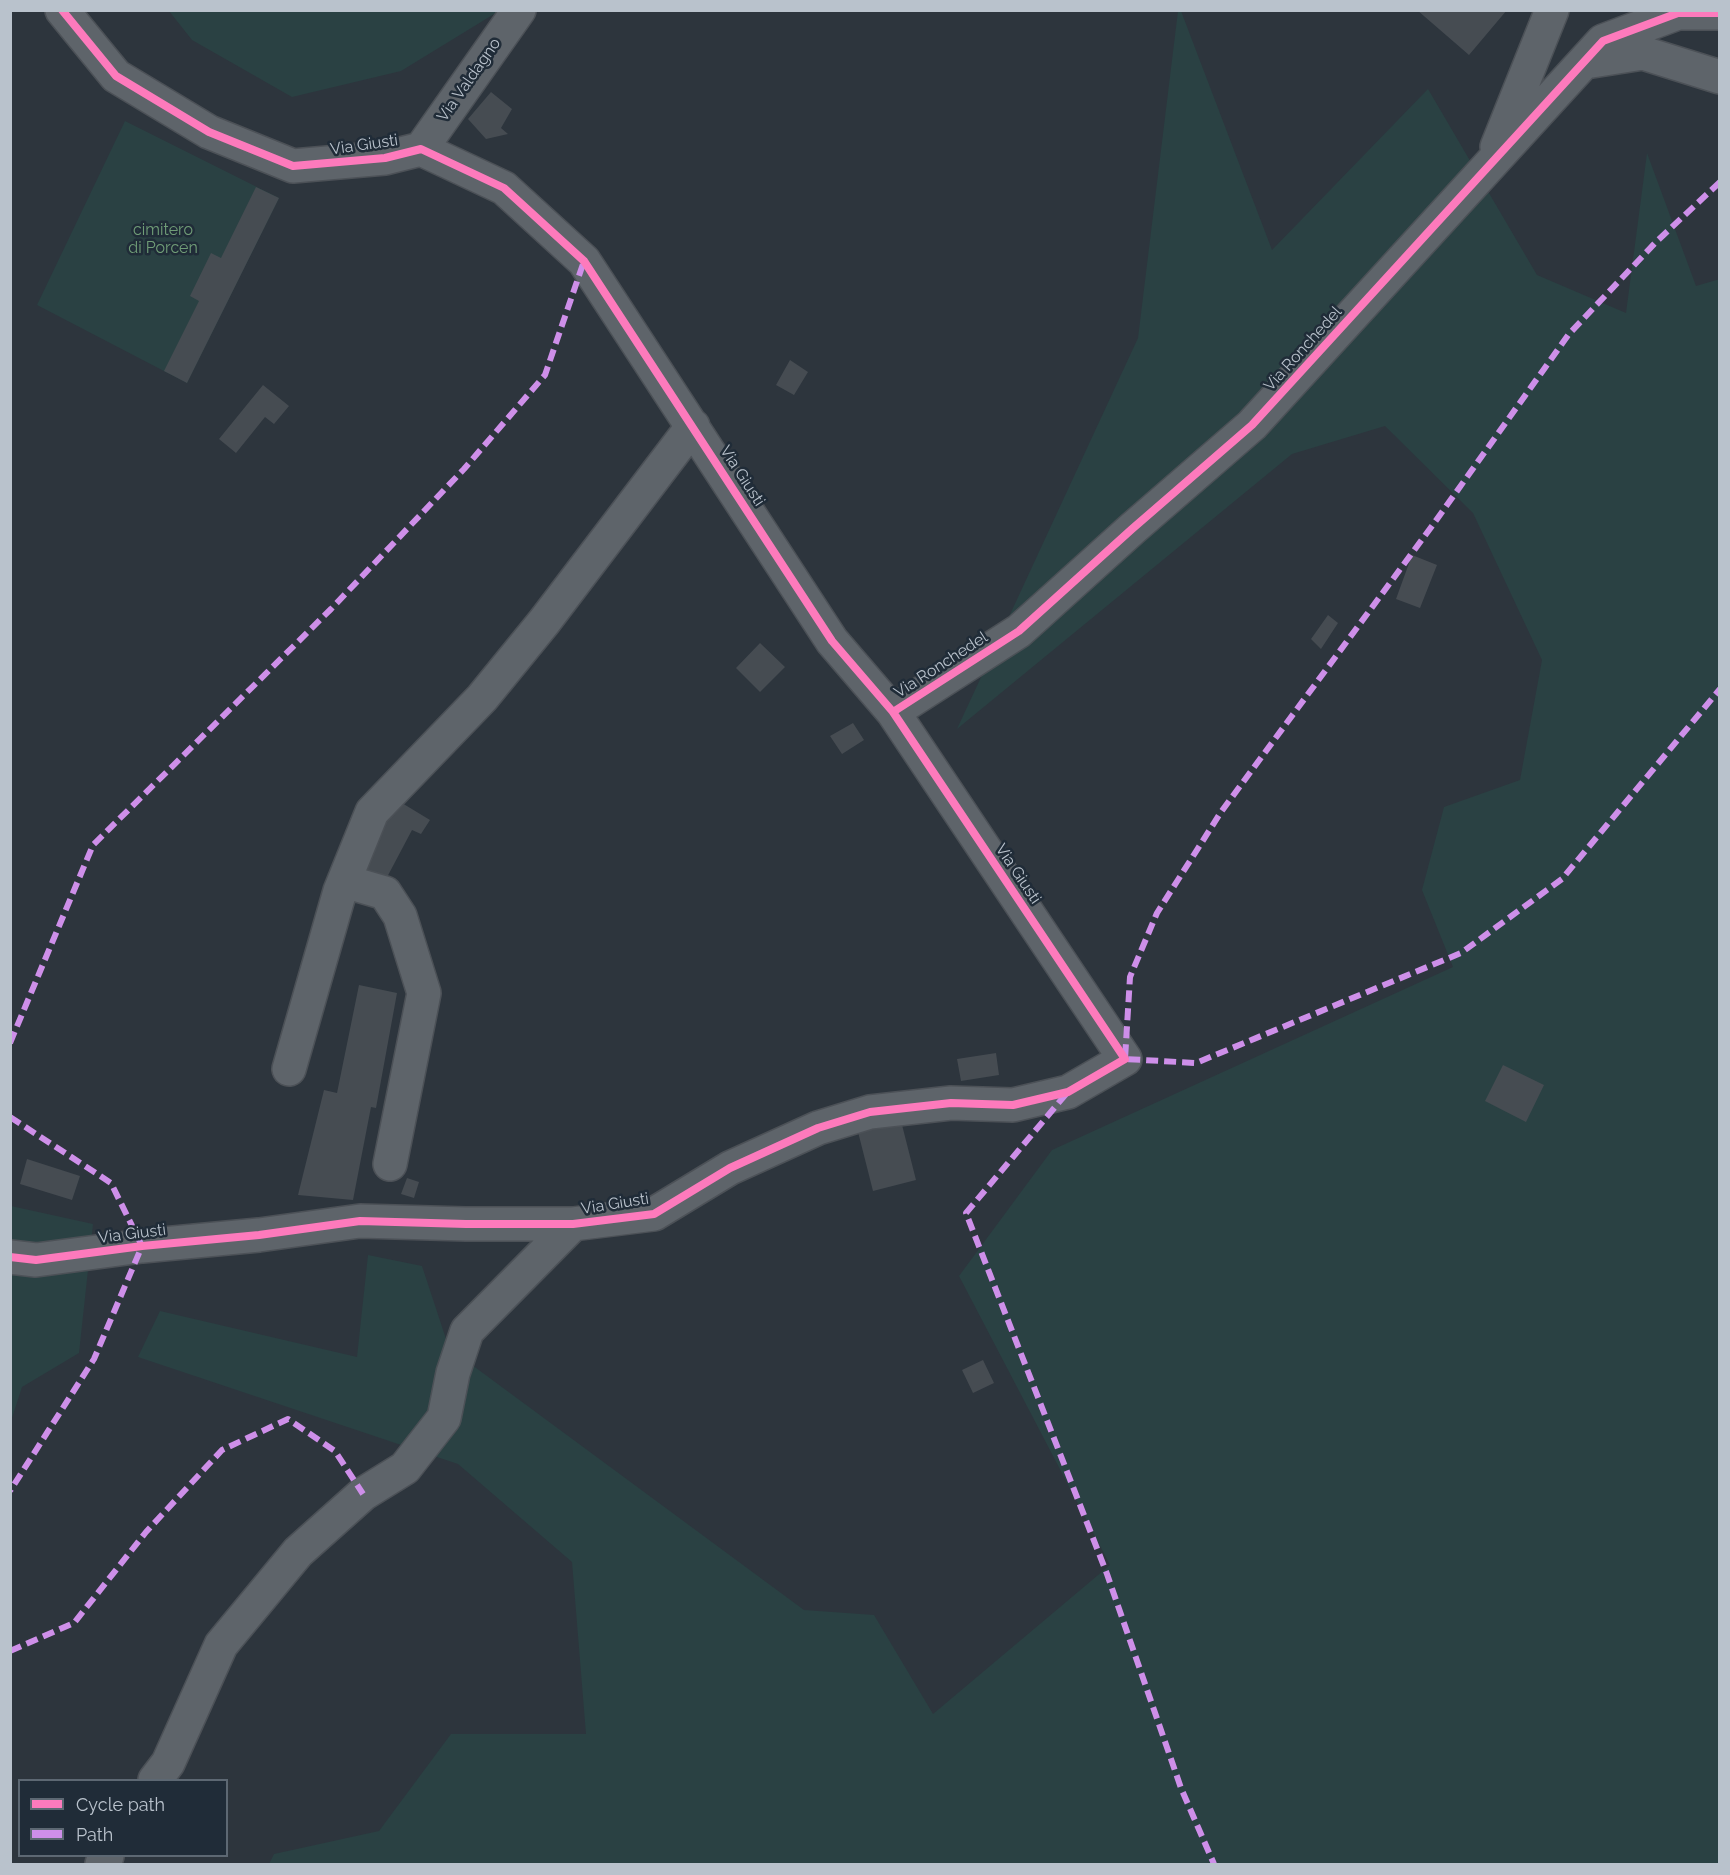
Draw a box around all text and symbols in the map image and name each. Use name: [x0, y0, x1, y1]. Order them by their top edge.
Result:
street label: Via Valdagno: [433, 34, 505, 126]
street label: Via Giusti: [329, 131, 399, 159]
park label: cimitero di Porcen: [128, 220, 198, 258]
street label: Via Ronchedel: [1260, 303, 1346, 395]
street label: Via Giusti: [715, 442, 769, 510]
street label: Via Ronchedel: [891, 628, 991, 702]
street label: Via Giusti: [991, 840, 1045, 908]
street label: Via Giusti: [580, 1189, 650, 1219]
street label: Via Giusti: [97, 1220, 167, 1248]
legend: [18, 1779, 228, 1857]
text: Cycle path: [76, 1794, 165, 1815]
text: Path: [76, 1824, 113, 1845]

